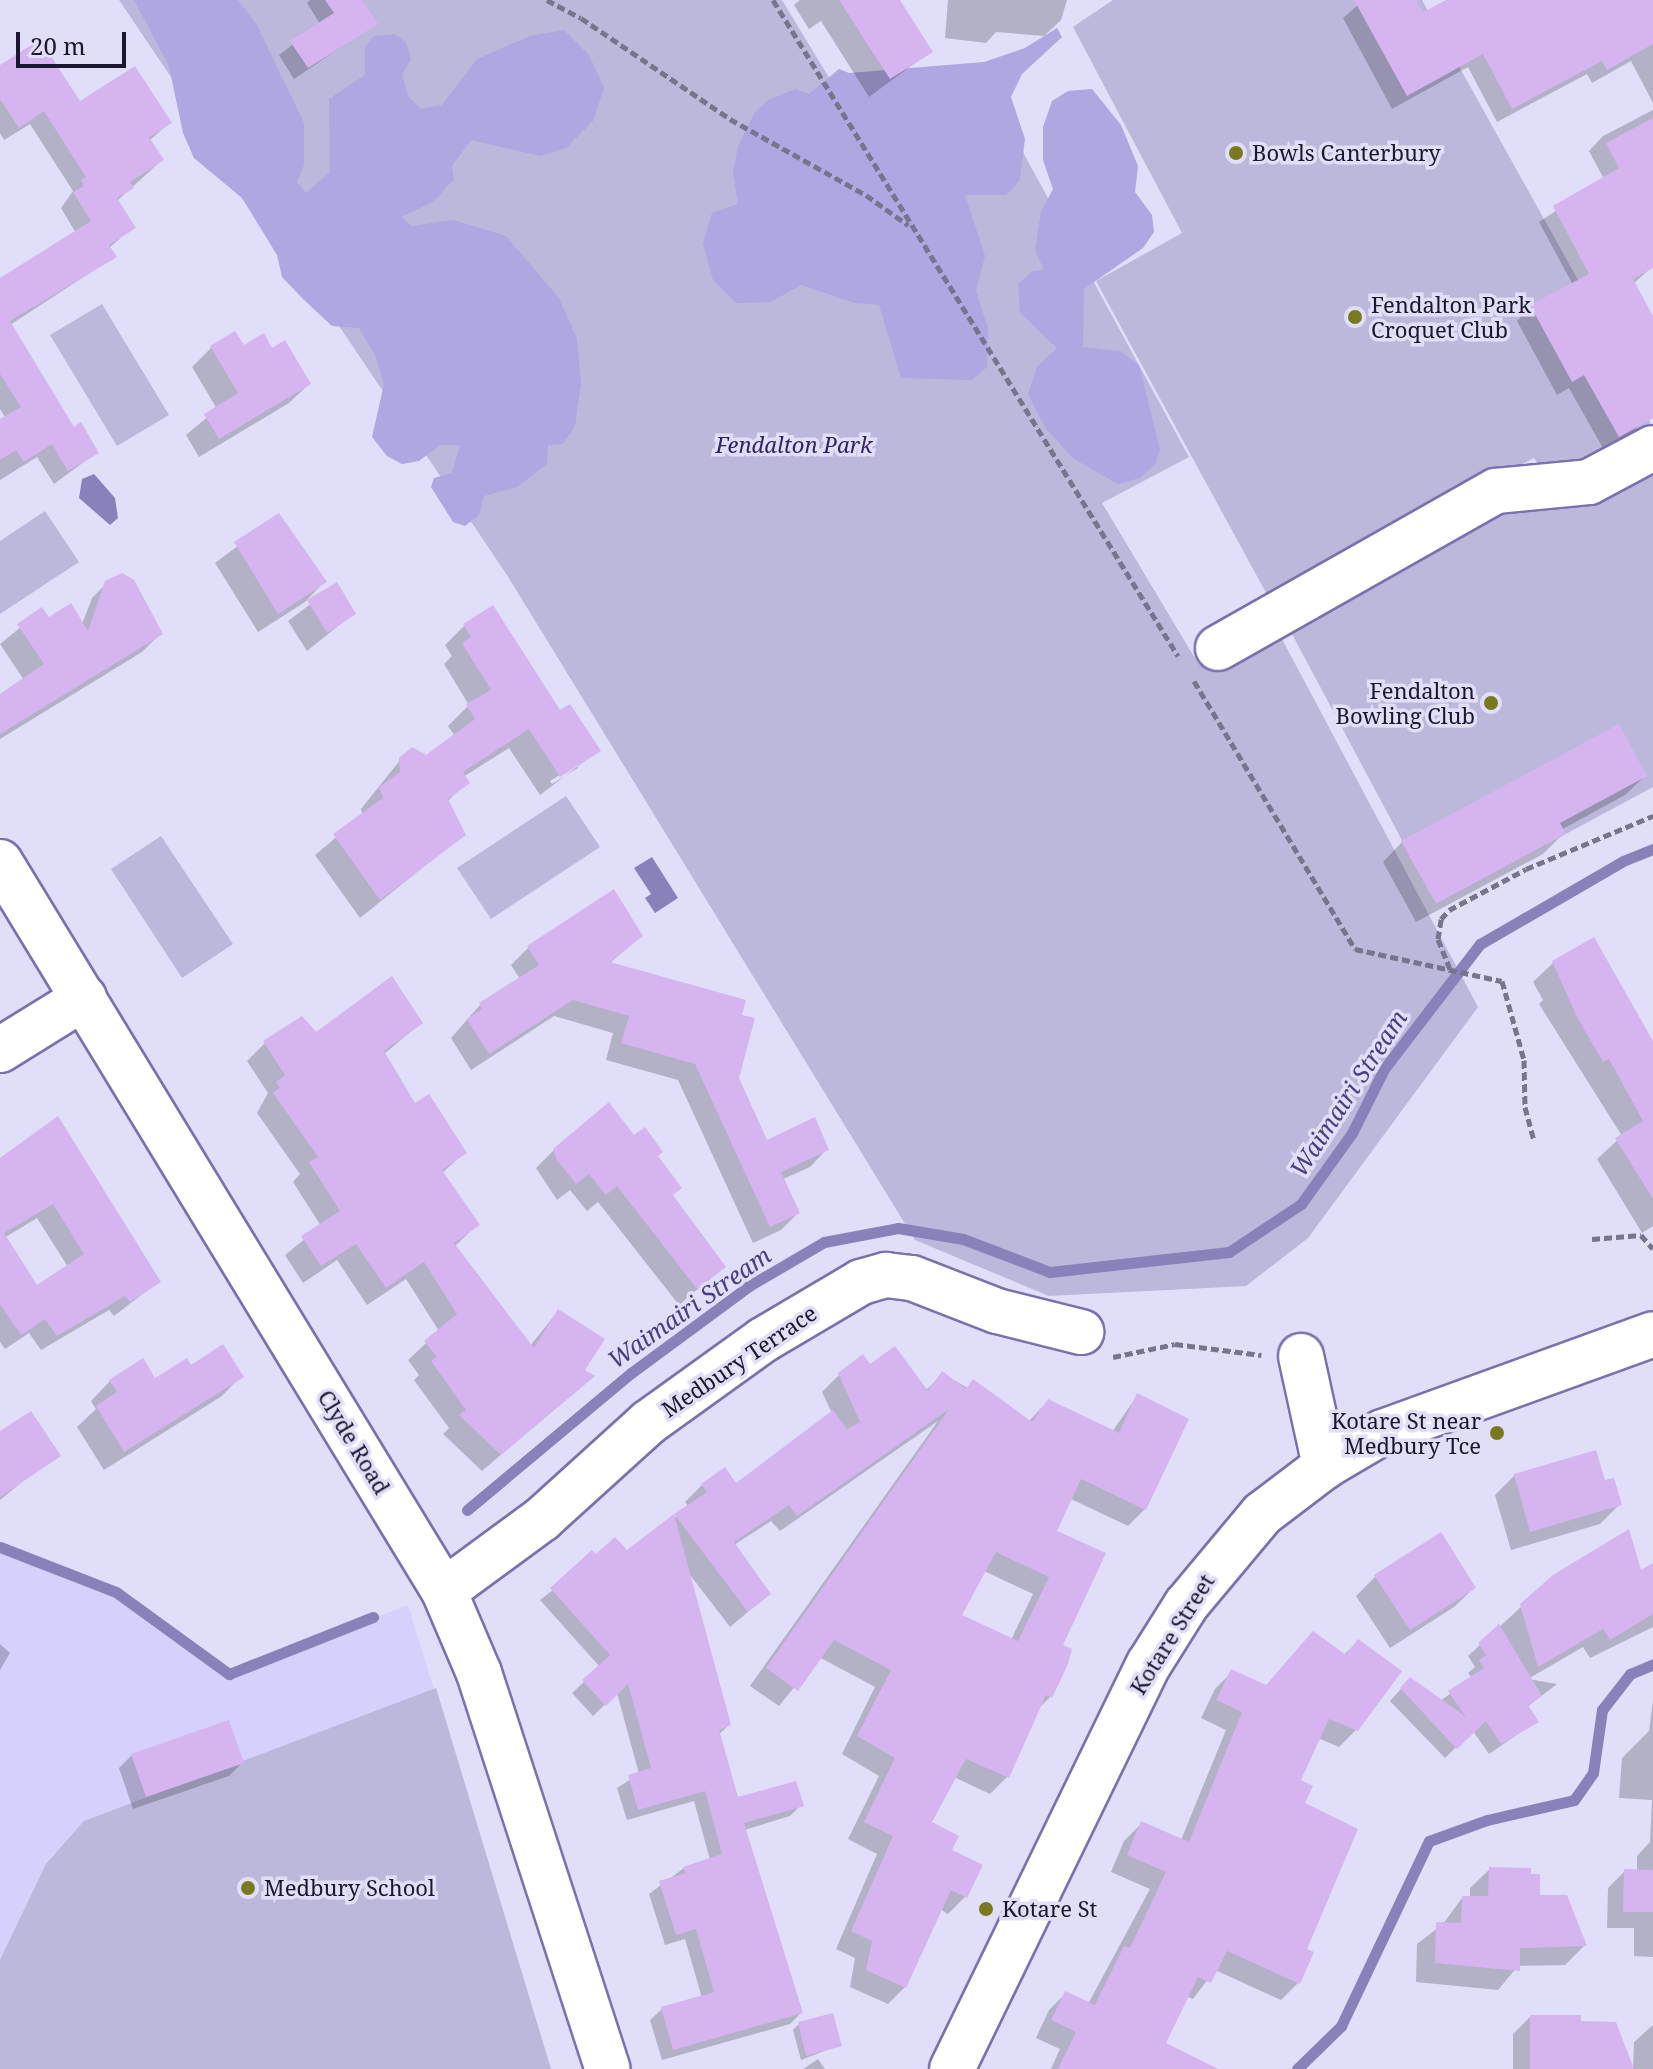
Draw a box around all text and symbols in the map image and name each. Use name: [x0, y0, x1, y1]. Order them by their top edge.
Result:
scale bar: [20, 16, 130, 66]
text: 20 m: [30, 29, 86, 62]
place label: Bowls Canterbury: [1252, 140, 1441, 166]
marker: Bowls Canterbury: [1227, 144, 1245, 162]
place label: Fendalton Park Croquet Club: [1371, 291, 1531, 342]
marker: Fendalton Park Croquet Club: [1346, 308, 1364, 326]
park label: Fendalton Park: [715, 432, 873, 458]
place label: Fendalton Bowling Club: [1336, 677, 1475, 728]
marker: Fendalton Bowling Club: [1482, 694, 1500, 712]
water label: Waimairi Stream: [1284, 1004, 1412, 1182]
water label: Waimairi Stream: [602, 1240, 776, 1374]
street label: Medbury Terrace: [656, 1299, 822, 1423]
street label: Clyde Road: [313, 1385, 395, 1499]
place label: Kotare St near Medbury Tce: [1331, 1407, 1481, 1458]
marker: Kotare St near Medbury Tce: [1488, 1424, 1506, 1442]
street label: Kotare Street: [1125, 1569, 1219, 1699]
place label: Medbury School: [264, 1875, 435, 1901]
marker: Medbury School: [239, 1879, 257, 1897]
place label: Kotare St: [1002, 1896, 1097, 1922]
marker: Kotare St: [977, 1900, 995, 1918]

